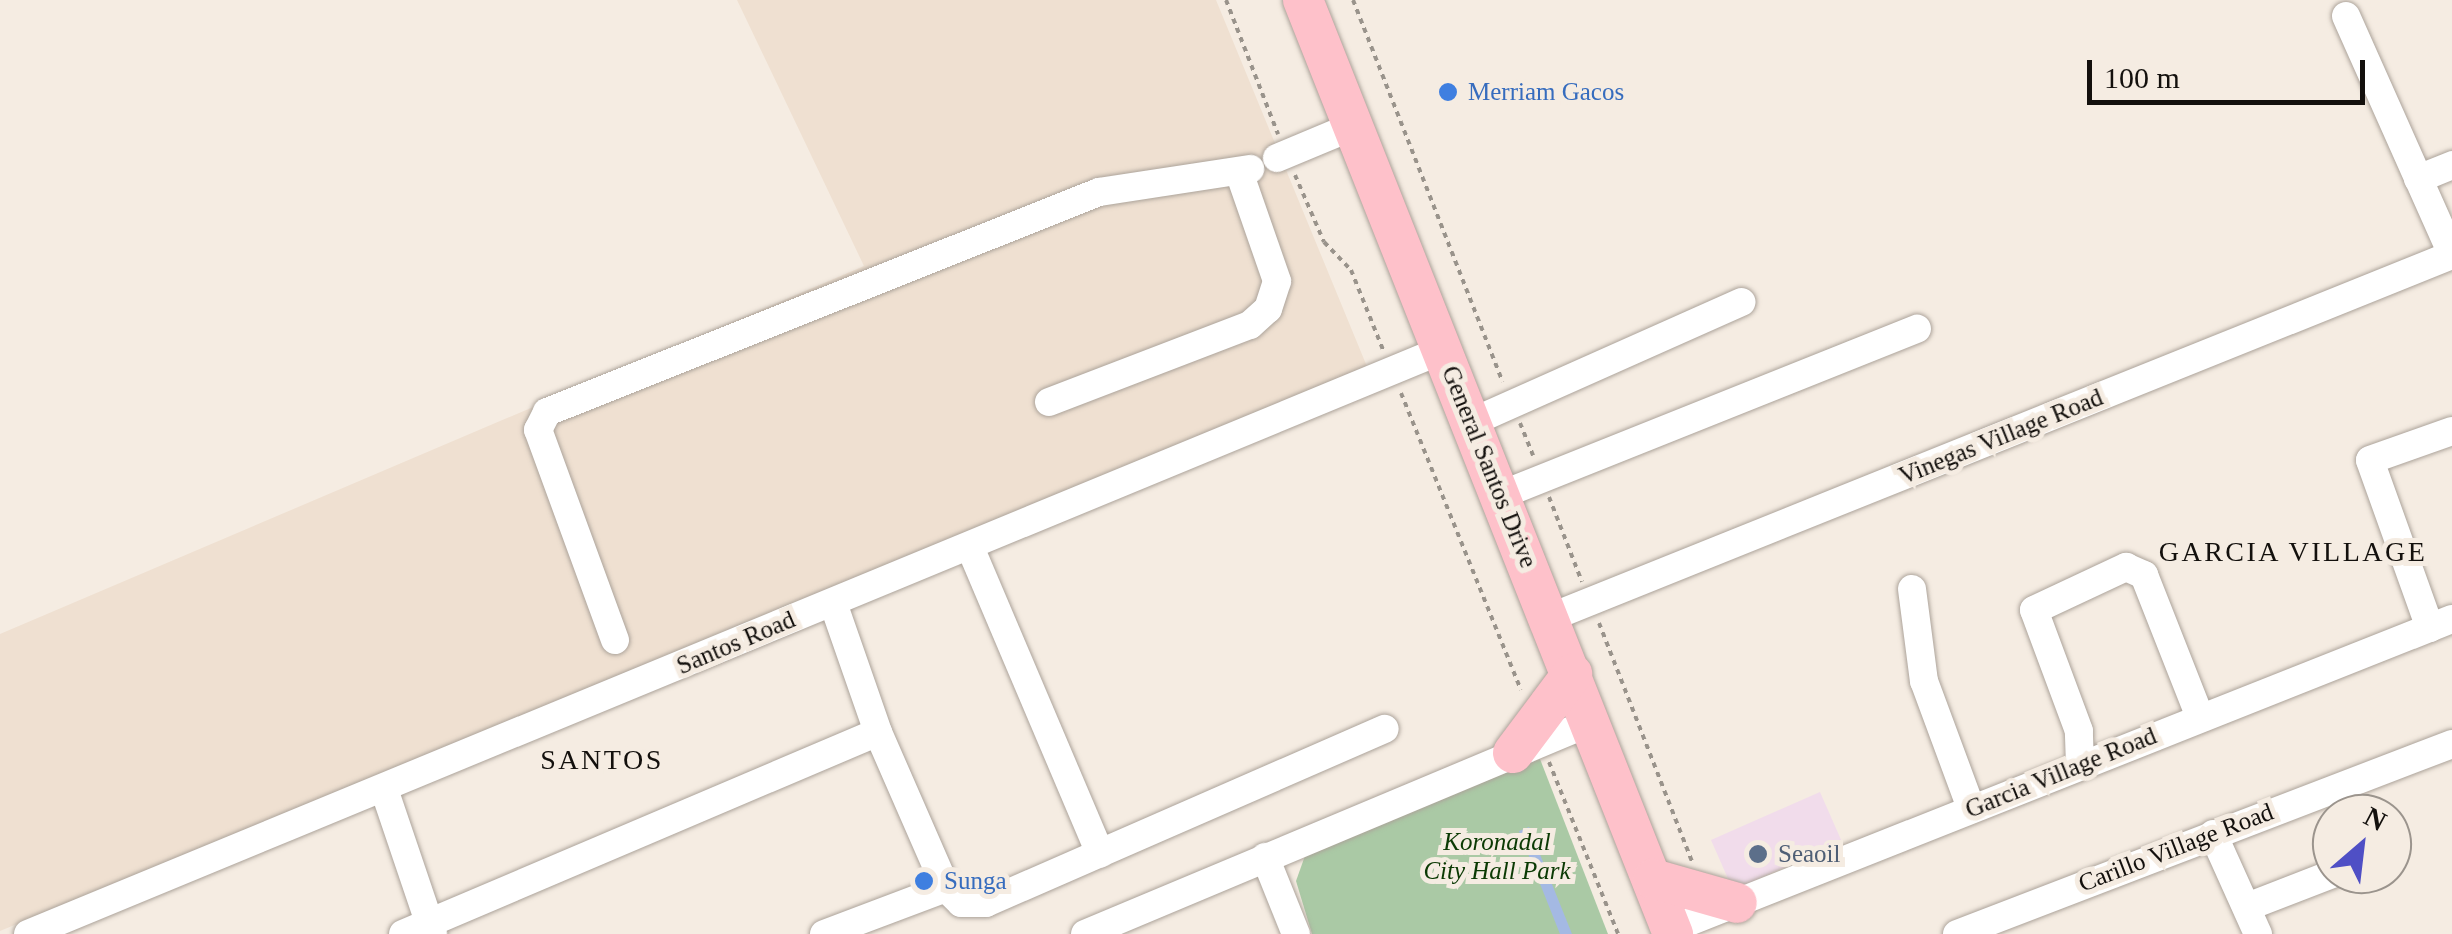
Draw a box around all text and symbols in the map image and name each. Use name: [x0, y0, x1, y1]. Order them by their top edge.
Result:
scale bar: [2092, 40, 2370, 102]
text: 100 m: [2104, 61, 2180, 94]
place label: Merriam Gacos: [1468, 77, 1624, 107]
marker: Merriam Gacos: [1437, 81, 1459, 103]
street label: General Santos Drive: [1435, 362, 1543, 572]
street label: Vinegas Village Road: [1894, 382, 2108, 492]
district label: GARCIA VILLAGE: [2158, 535, 2428, 569]
street label: Santos Road: [672, 605, 800, 681]
street label: Garcia Village Road: [1961, 721, 2161, 825]
district label: SANTOS: [540, 743, 664, 777]
north arrow: [2312, 794, 2412, 894]
street label: Carillo Village Road: [2074, 797, 2278, 899]
text: N: [2359, 800, 2392, 837]
park label: Koronadal City Hall Park: [1423, 828, 1571, 887]
place label: Seaoil: [1778, 839, 1840, 869]
marker: Seaoil: [1747, 843, 1769, 865]
place label: Sunga: [944, 866, 1006, 896]
marker: Sunga: [913, 870, 935, 892]

